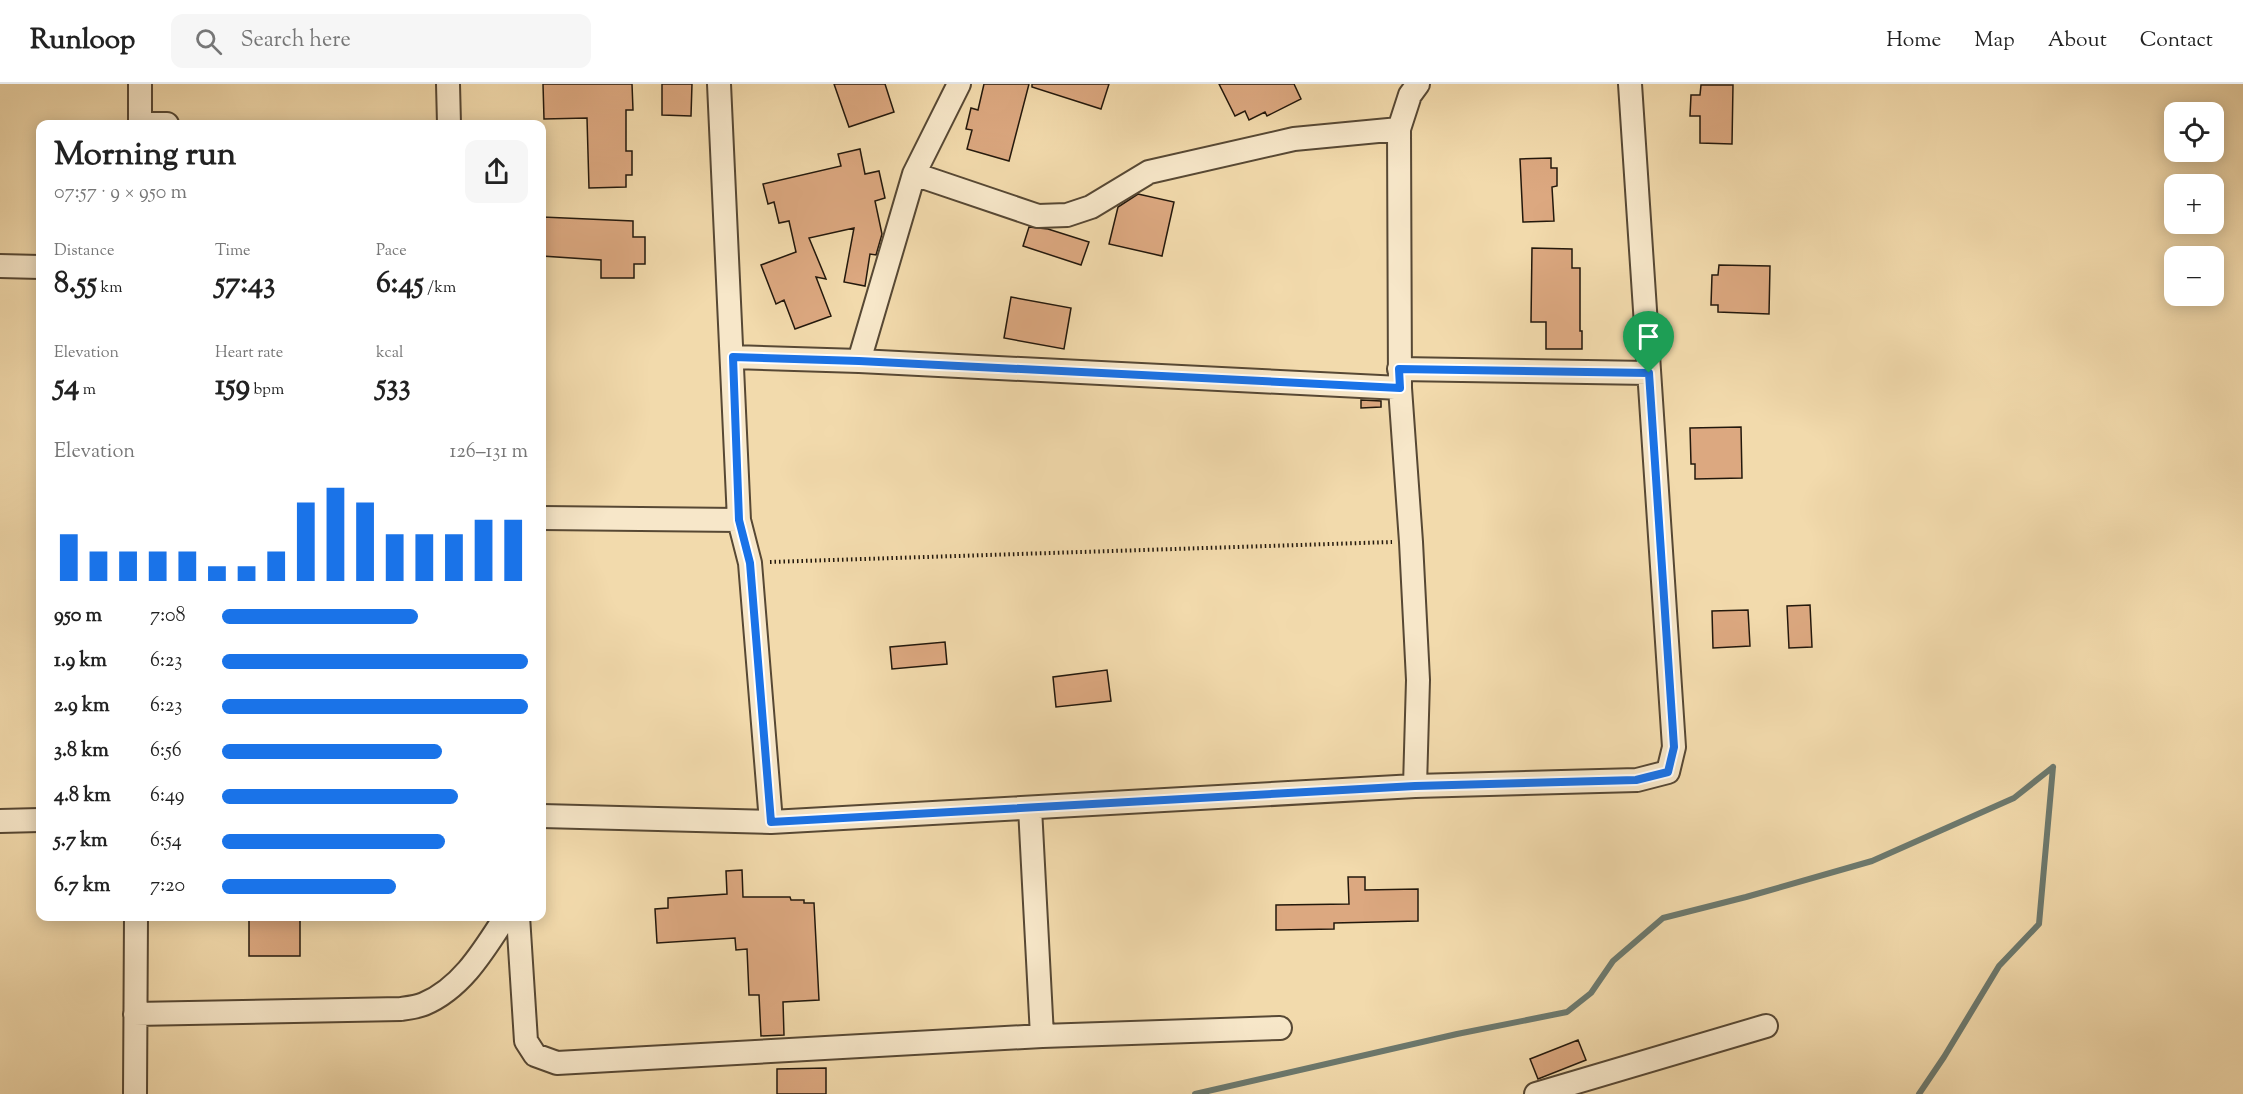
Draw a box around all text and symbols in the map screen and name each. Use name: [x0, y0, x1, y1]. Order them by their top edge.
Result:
search box: [171, 14, 591, 68]
text: Runloop: [30, 21, 135, 61]
icon: search: [192, 25, 225, 58]
text: Search here: [240, 25, 351, 57]
text: Home: [1886, 26, 1941, 56]
text: Map: [1974, 26, 2015, 56]
text: About: [2048, 26, 2107, 56]
text: Contact: [2140, 26, 2213, 56]
map controls: [2164, 102, 2224, 306]
button: locate: [2164, 102, 2224, 162]
text: Morning run: [54, 132, 236, 180]
button: share: [465, 140, 528, 203]
button: +: [2164, 174, 2224, 234]
text: 07:57 · 9 × 950 m: [54, 179, 187, 208]
text: Distance: [54, 240, 114, 263]
text: Time: [215, 240, 251, 263]
text: Pace: [376, 240, 407, 263]
button: −: [2164, 246, 2224, 306]
text: 8.55: [54, 263, 97, 306]
text: 57:43: [215, 263, 275, 306]
text: 6:45: [376, 263, 424, 306]
text: km: [97, 277, 122, 300]
text: /km: [424, 277, 456, 300]
pin: [1623, 311, 1674, 373]
icon: arrive: [1632, 320, 1665, 353]
text: Elevation: [54, 342, 119, 365]
text: Heart rate: [215, 342, 283, 365]
text: kcal: [376, 342, 404, 365]
text: 54: [54, 365, 79, 408]
text: 159: [215, 365, 250, 408]
text: 533: [376, 365, 411, 408]
text: m: [79, 379, 96, 402]
text: bpm: [250, 379, 284, 402]
text: Elevation: [54, 438, 135, 467]
text: 126–131 m: [450, 438, 528, 467]
text: 950 m: [54, 602, 102, 631]
text: 7:08: [150, 602, 186, 631]
text: 1.9 km: [54, 647, 107, 676]
text: 6:23: [150, 647, 182, 676]
text: 2.9 km: [54, 692, 109, 721]
text: 6:23: [150, 692, 182, 721]
text: 3.8 km: [54, 737, 109, 766]
text: 6:56: [150, 737, 182, 766]
text: 4.8 km: [54, 782, 111, 811]
text: 6:49: [150, 782, 185, 811]
text: 5.7 km: [54, 827, 108, 856]
text: 6:54: [150, 827, 182, 856]
text: 6.7 km: [54, 872, 110, 901]
text: 7:20: [150, 872, 185, 901]

